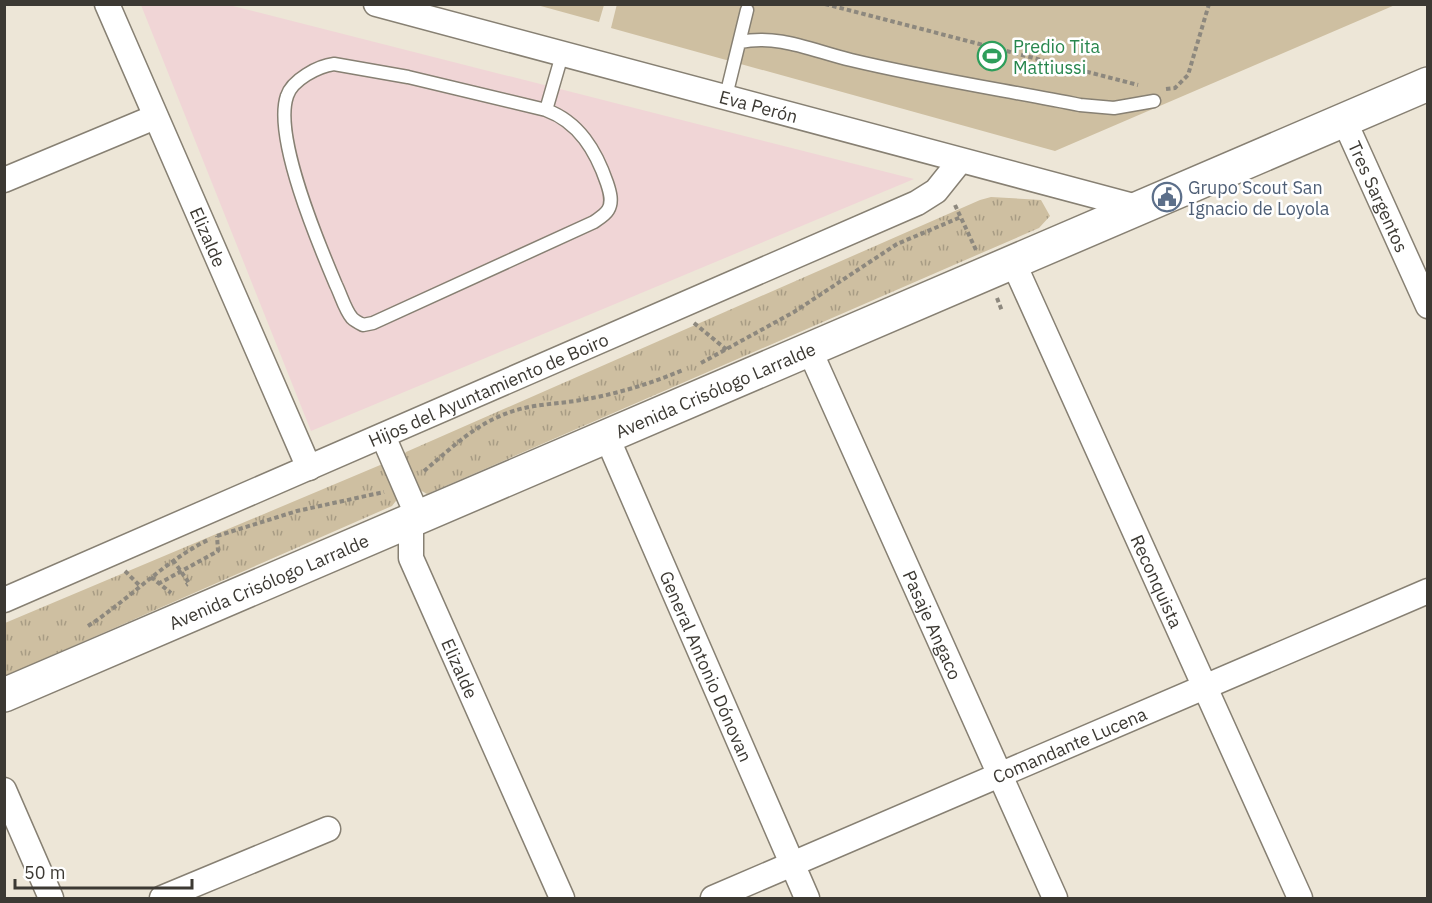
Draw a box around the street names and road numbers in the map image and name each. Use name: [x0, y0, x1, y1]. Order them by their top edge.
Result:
street label: Eva Perón: [717, 85, 800, 128]
street label: Tres Sargentos: [1343, 137, 1414, 256]
street label: Elizalde: [185, 203, 232, 271]
street label: Hijos del Ayuntamiento de Boiro: [365, 327, 612, 452]
street label: Avenida Crisólogo Larralde: [612, 337, 819, 443]
street label: Avenida Crisólogo Larralde: [165, 528, 372, 634]
street label: Reconquista: [1126, 531, 1188, 632]
street label: General Antonio Dónovan: [655, 567, 758, 765]
street label: Pasaje Angaco: [898, 567, 967, 683]
street label: Elizalde: [437, 635, 483, 702]
street label: Comandante Lucena: [989, 702, 1150, 788]

